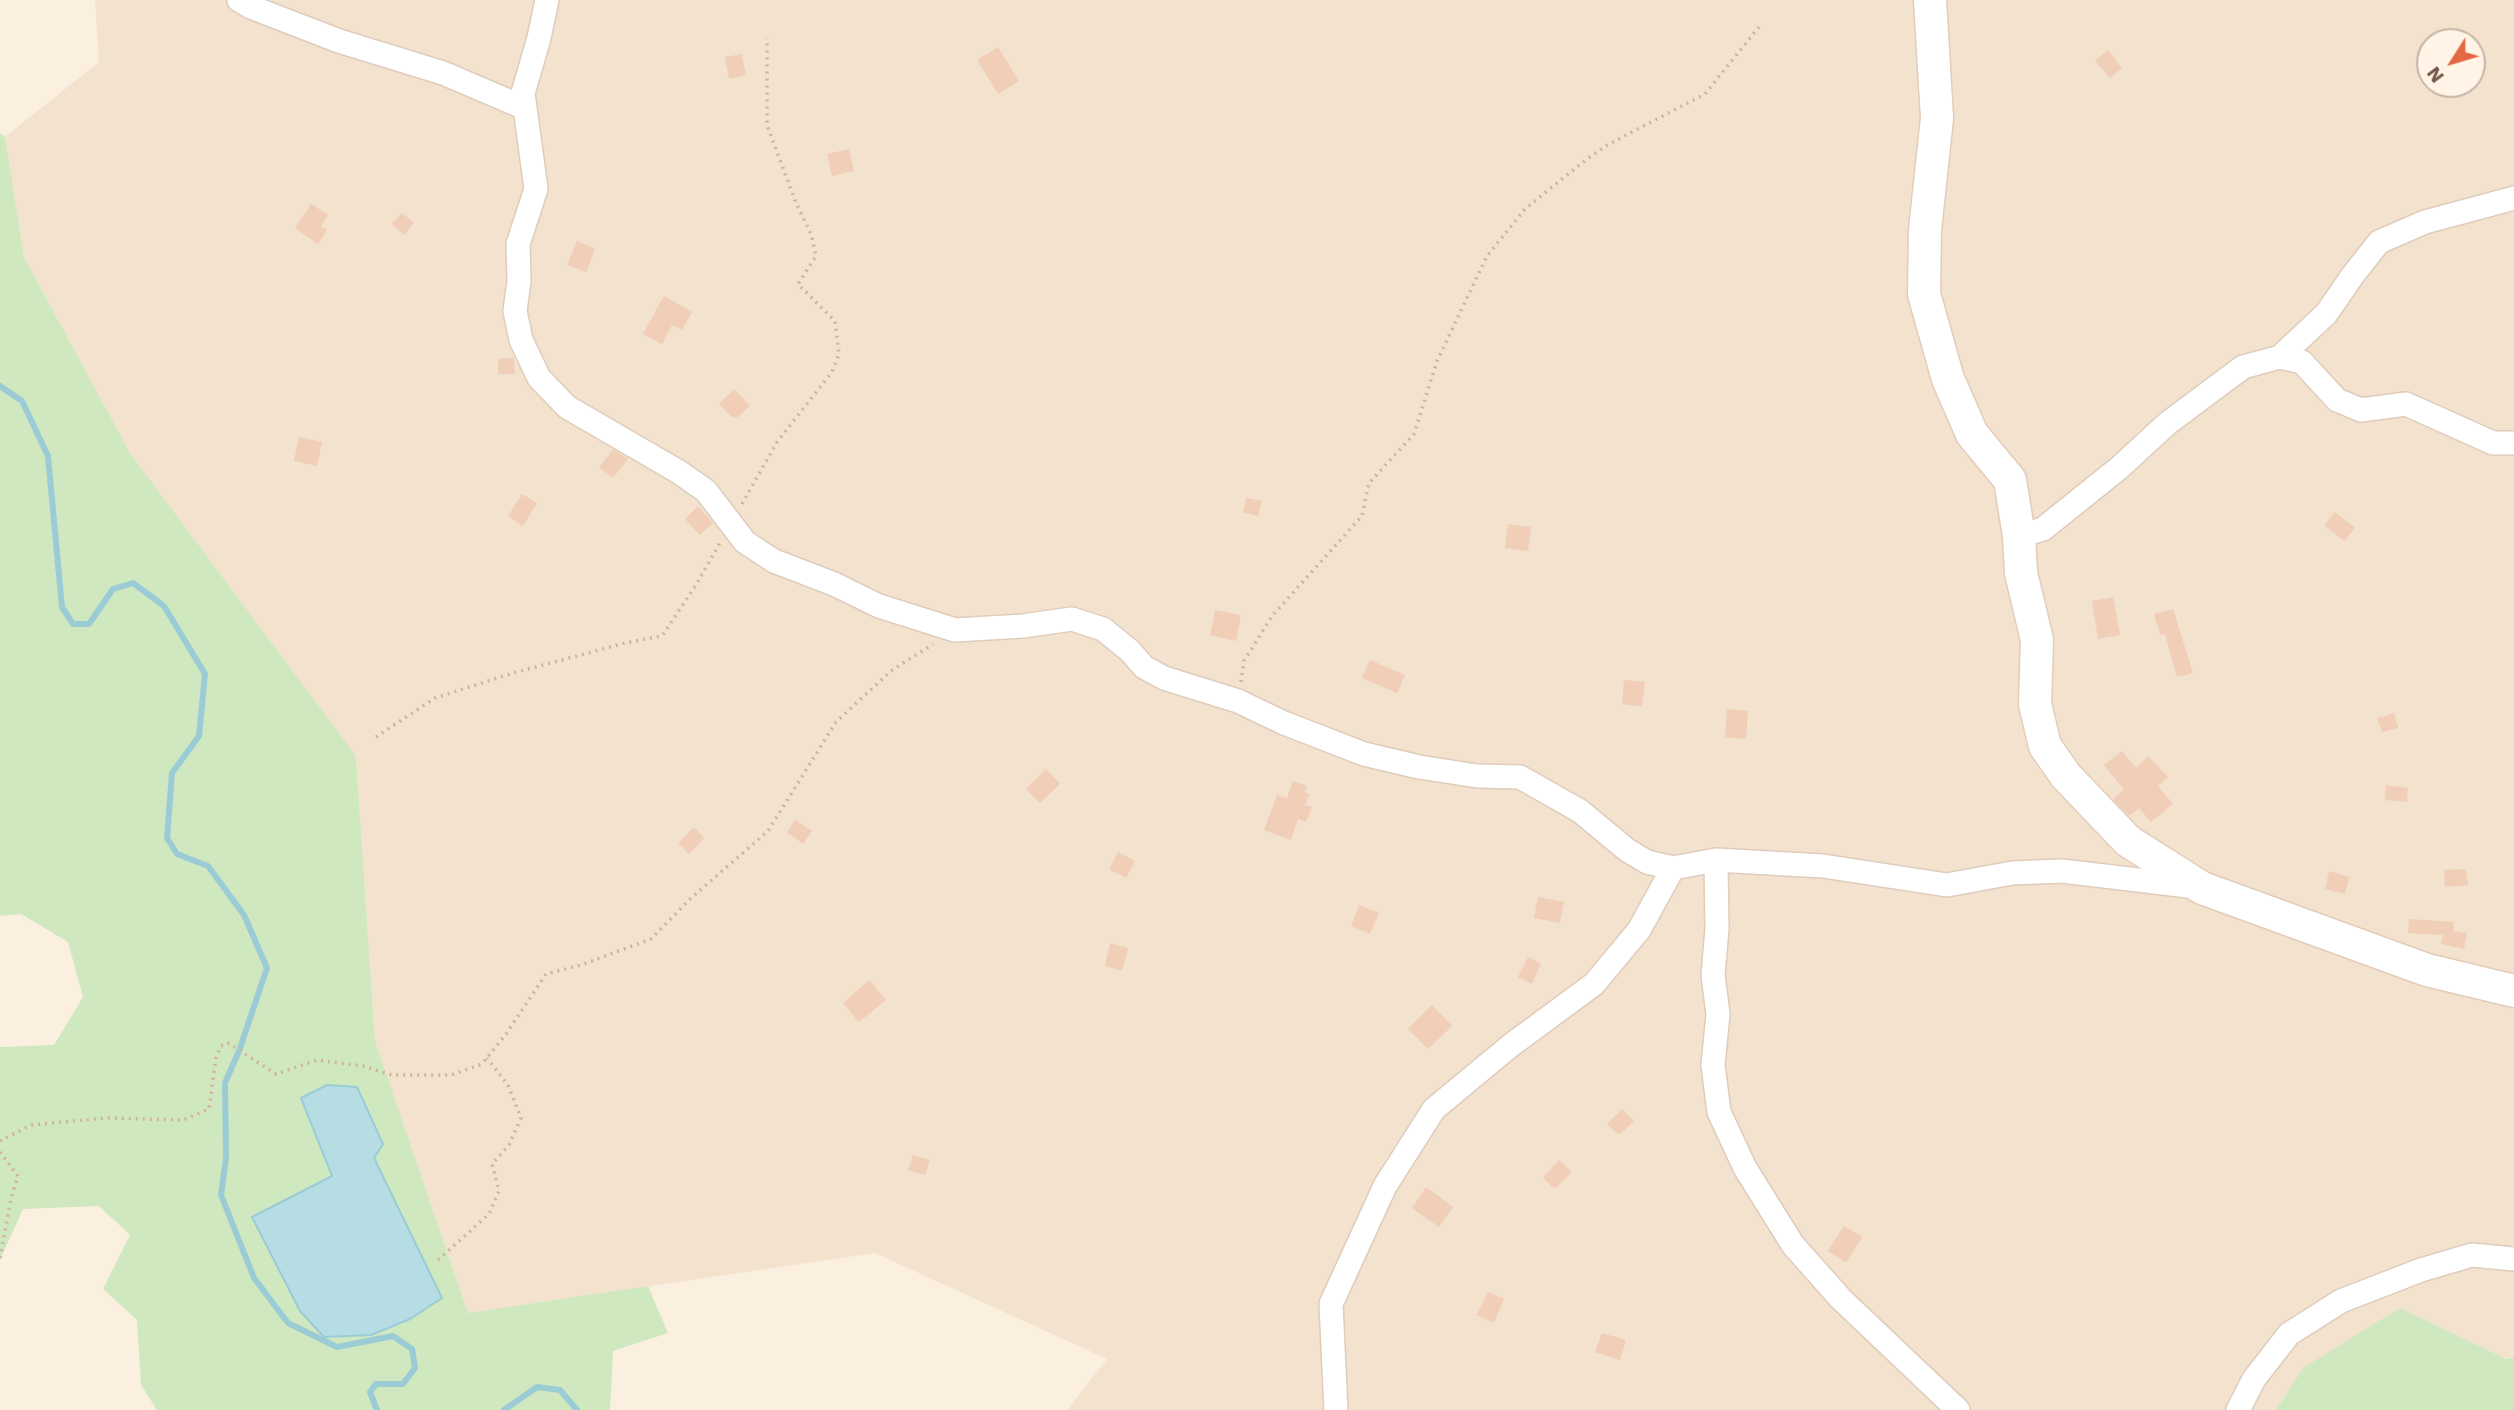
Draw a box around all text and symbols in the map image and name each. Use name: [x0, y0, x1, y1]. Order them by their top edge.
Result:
north arrow: [2416, 28, 2486, 98]
text: N: [2422, 62, 2449, 87]

